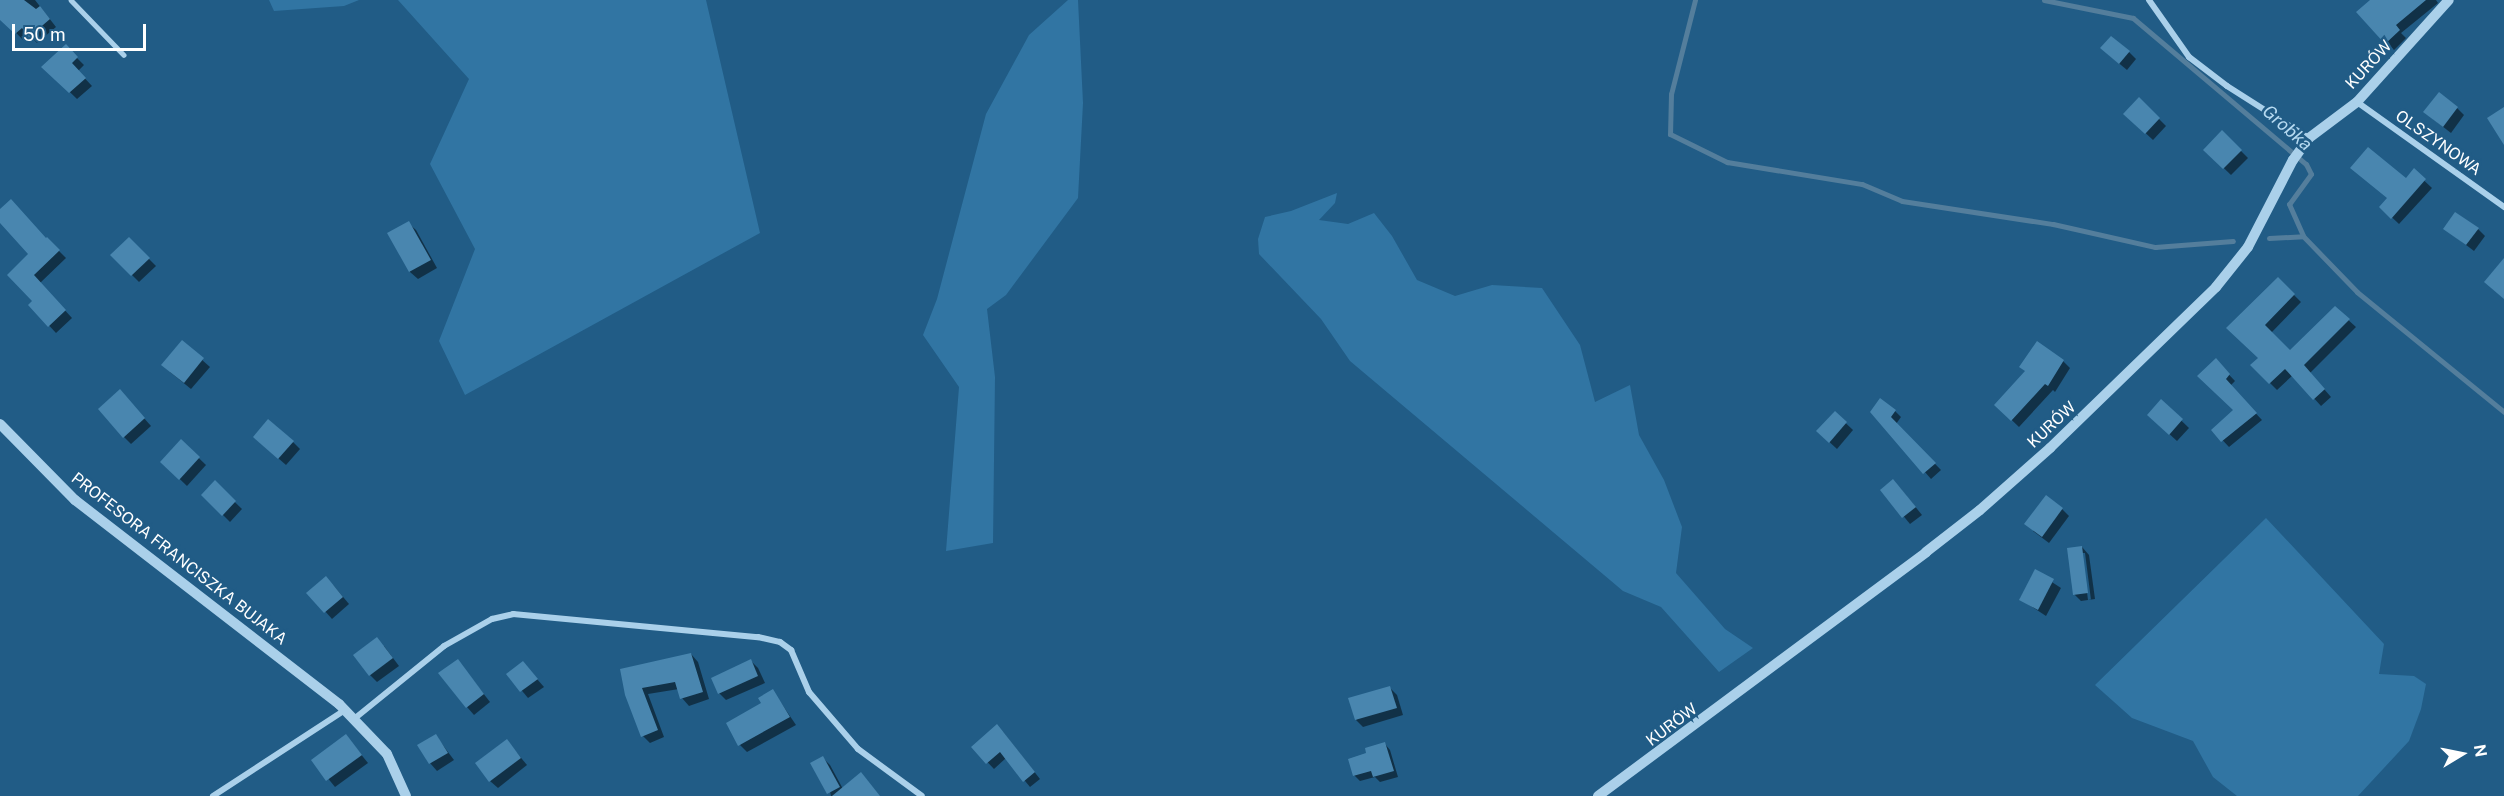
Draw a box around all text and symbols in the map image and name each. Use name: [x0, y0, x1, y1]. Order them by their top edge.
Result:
scale bar: [15, 12, 148, 50]
text: 50 m: [23, 24, 66, 45]
street label: KURÓW: [2342, 37, 2396, 93]
water label: Grobka: [2258, 101, 2316, 155]
street label: OLSZYNOWA: [2391, 106, 2485, 180]
street label: KURÓW: [2024, 398, 2080, 452]
street label: PROFESORA FRANCISZKA BUJAKA: [67, 469, 291, 649]
street label: KURÓW: [1643, 700, 1701, 750]
north arrow: [2432, 724, 2492, 784]
text: N: [2470, 743, 2491, 759]

